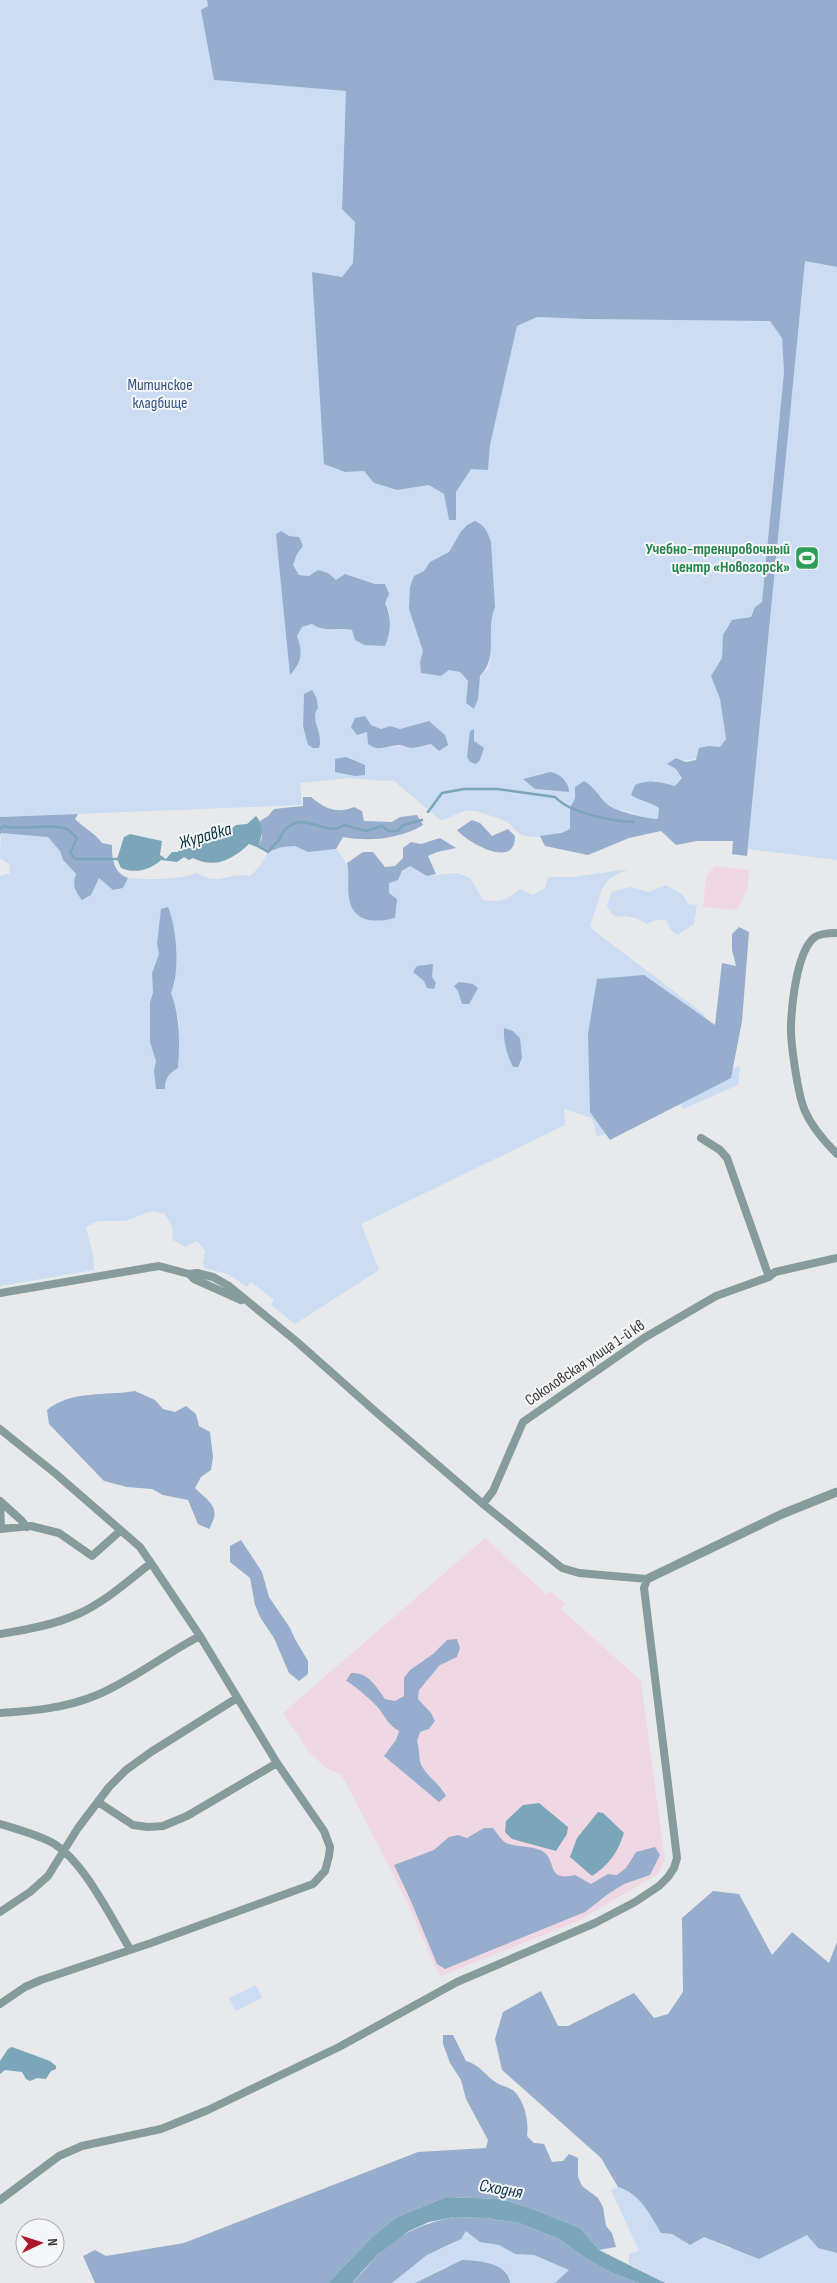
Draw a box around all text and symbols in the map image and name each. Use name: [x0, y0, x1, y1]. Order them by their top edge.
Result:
park label: Митинское кладбище: [127, 376, 193, 413]
place label: Учебно-тренировочный центр «Новогорск»: [645, 540, 790, 577]
sports icon: Учебно-тренировочный центр «Новогорск»: [794, 545, 820, 571]
water label: Журавка: [175, 818, 234, 854]
street label: Соколовская улица 1-й кв: [522, 1316, 648, 1410]
water label: Сходня: [478, 2175, 524, 2203]
north arrow: [15, 2218, 65, 2268]
text: N: [44, 2238, 61, 2246]

